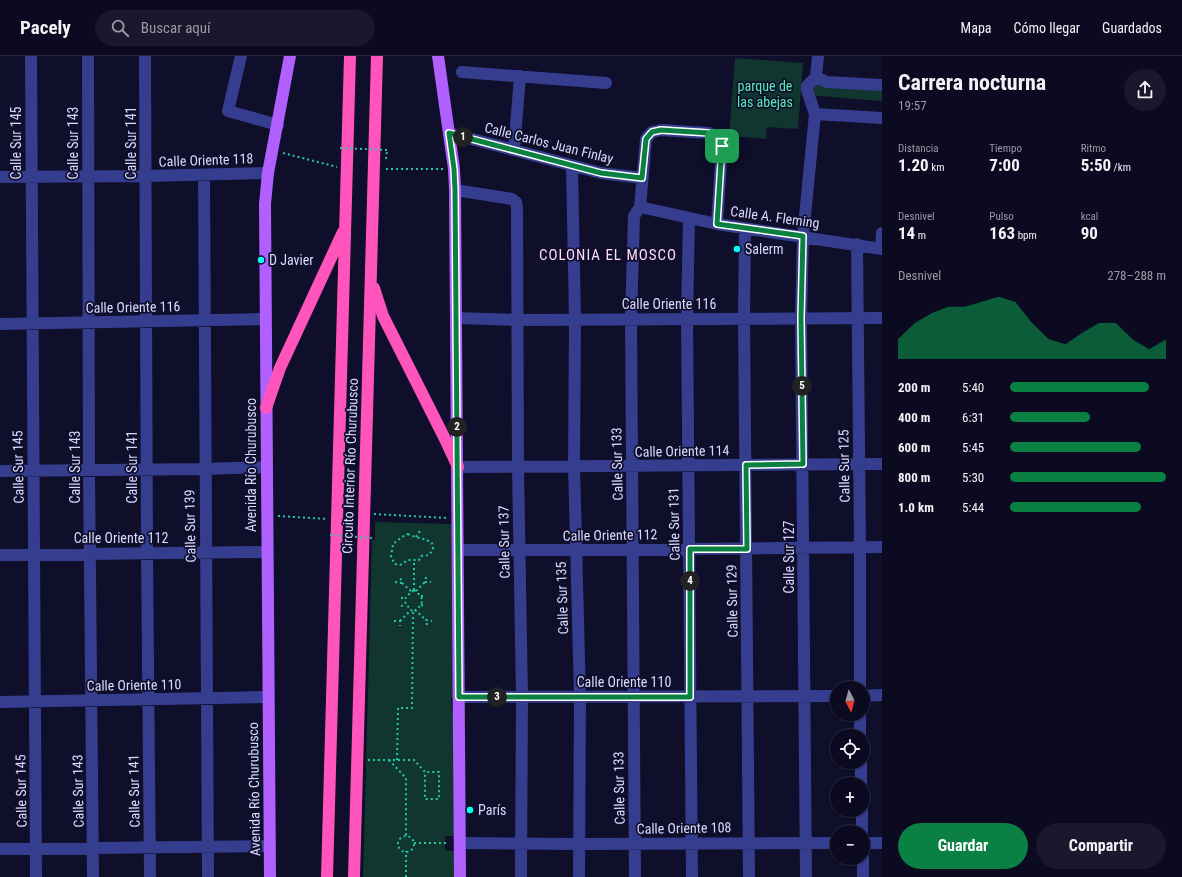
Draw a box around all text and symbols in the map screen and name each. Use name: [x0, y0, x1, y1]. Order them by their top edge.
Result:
search box: [95, 10, 375, 46]
text: Pacely: [20, 16, 71, 39]
icon: search: [109, 17, 131, 39]
text: Buscar aquí: [141, 19, 211, 37]
text: Mapa: [961, 20, 992, 36]
text: Cómo llegar: [1014, 20, 1080, 36]
text: Guardados: [1102, 20, 1162, 36]
button: share: [1124, 69, 1166, 111]
text: Carrera nocturna: [898, 70, 1046, 95]
park label: parque de las abejas: [737, 78, 793, 110]
text: 19:57: [898, 98, 927, 113]
street label: Calle Sur 145: [8, 106, 24, 180]
street label: Calle Sur 143: [65, 106, 81, 180]
street label: Calle Sur 141: [123, 106, 139, 180]
street label: Calle Carlos Juan Finlay: [483, 119, 615, 167]
pin: 1: [453, 127, 473, 147]
pin: [705, 129, 739, 163]
text: 1: [460, 130, 466, 143]
icon: arrive: [711, 135, 733, 157]
text: Distancia: [898, 142, 939, 155]
text: Tiempo: [989, 142, 1022, 155]
text: Ritmo: [1081, 142, 1106, 155]
street label: Calle Oriente 118: [158, 150, 254, 170]
text: 1.20: [898, 155, 929, 175]
text: 7:00: [989, 155, 1020, 175]
text: 5:50: [1081, 155, 1111, 175]
text: km: [929, 161, 944, 174]
text: /km: [1111, 161, 1131, 174]
street label: Calle A. Fleming: [729, 203, 821, 231]
text: Desnivel: [898, 210, 935, 223]
text: Pulso: [989, 210, 1014, 223]
text: kcal: [1081, 210, 1098, 223]
text: 14: [898, 223, 915, 243]
text: 163: [989, 223, 1015, 243]
text: 90: [1081, 223, 1098, 243]
text: m: [915, 229, 926, 242]
text: bpm: [1015, 229, 1037, 242]
place label: Salerm: [745, 241, 784, 257]
marker: Salerm: [732, 244, 742, 254]
district label: COLONIA EL MOSCO: [539, 246, 677, 264]
place label: D Javier: [269, 252, 314, 268]
marker: D Javier: [256, 255, 266, 265]
text: Desnivel: [898, 268, 941, 283]
text: 278–288 m: [1107, 268, 1166, 283]
street label: Calle Oriente 116: [622, 296, 716, 312]
street label: Calle Oriente 116: [86, 298, 181, 316]
pin: 5: [792, 376, 812, 396]
street label: Circuito Interior Río Churubusco: [339, 378, 361, 554]
text: 5: [799, 379, 805, 392]
text: 200 m: [898, 380, 930, 395]
text: 5:40: [962, 380, 984, 395]
street label: Avenida Río Churubusco: [243, 398, 259, 532]
text: 400 m: [898, 410, 930, 425]
text: 6:31: [962, 410, 984, 425]
pin: 2: [447, 417, 467, 437]
text: 2: [454, 420, 460, 433]
street label: Calle Sur 133: [608, 427, 626, 501]
street label: Calle Sur 125: [835, 429, 853, 503]
street label: Calle Sur 145: [9, 430, 27, 504]
street label: Calle Sur 143: [67, 430, 83, 504]
street label: Calle Sur 141: [124, 430, 140, 504]
text: 600 m: [898, 440, 930, 455]
text: 5:45: [962, 440, 984, 455]
street label: Calle Oriente 114: [635, 442, 730, 460]
text: 800 m: [898, 470, 930, 485]
text: 5:30: [962, 470, 984, 485]
street label: Calle Sur 131: [665, 487, 683, 561]
street label: Calle Sur 139: [181, 489, 199, 563]
text: 1.0 km: [898, 500, 934, 515]
text: 5:44: [962, 500, 984, 515]
street label: Calle Sur 137: [495, 505, 513, 579]
street label: Calle Sur 127: [781, 520, 797, 594]
street label: Calle Oriente 112: [563, 526, 658, 544]
street label: Calle Oriente 112: [74, 530, 168, 546]
street label: Calle Sur 135: [553, 561, 571, 635]
street label: Calle Sur 129: [723, 564, 741, 638]
pin: 4: [680, 571, 700, 591]
text: 4: [687, 574, 693, 587]
street label: Calle Oriente 110: [577, 674, 671, 690]
street label: Calle Oriente 110: [87, 676, 182, 694]
north arrow: [830, 681, 870, 721]
map controls: [830, 681, 870, 865]
pin: 3: [487, 687, 507, 707]
text: 3: [494, 690, 500, 703]
street label: Avenida Río Churubusco: [245, 722, 263, 856]
button: locate: [830, 729, 870, 769]
street label: Calle Sur 133: [610, 751, 628, 825]
street label: Calle Sur 145: [12, 754, 30, 828]
street label: Calle Sur 143: [69, 754, 87, 828]
street label: Calle Sur 141: [125, 754, 143, 828]
button: +: [830, 777, 870, 817]
place label: París: [478, 802, 506, 818]
marker: París: [465, 805, 475, 815]
street label: Calle Oriente 108: [637, 819, 732, 837]
button: Guardar: [898, 823, 1028, 869]
button: Compartir: [1036, 823, 1166, 869]
button: −: [830, 825, 870, 865]

